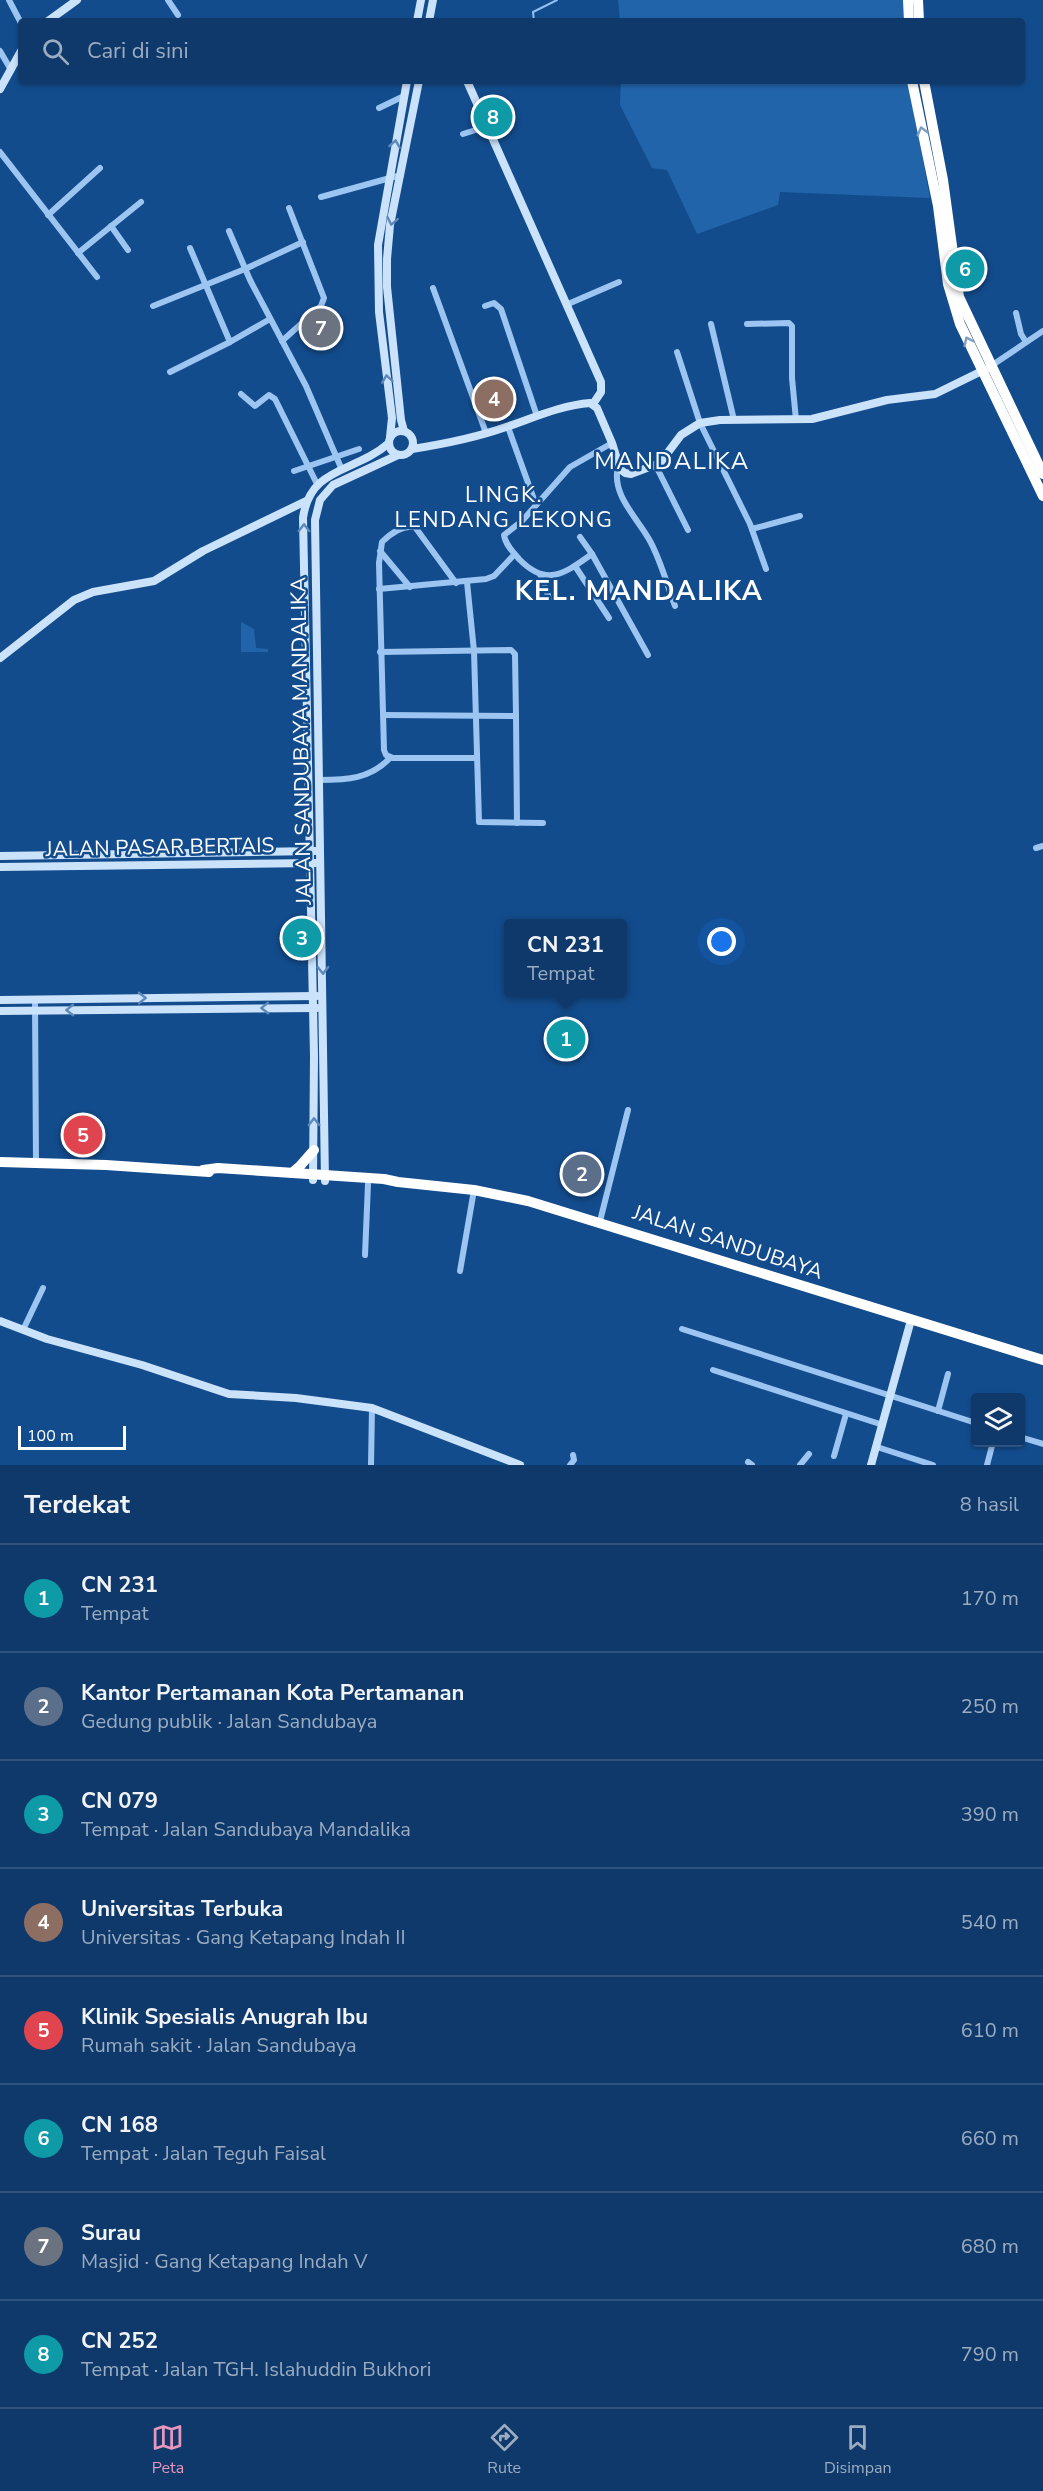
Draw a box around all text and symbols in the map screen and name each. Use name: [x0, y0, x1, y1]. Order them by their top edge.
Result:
search box: [18, 18, 1025, 84]
icon: search: [39, 35, 72, 68]
text: Cari di sini: [87, 36, 189, 66]
pin: 8: [474, 94, 512, 140]
one-way arrow: [917, 126, 930, 136]
one-way arrow: [388, 140, 400, 149]
one-way arrow: [386, 216, 399, 226]
pin: 6: [946, 246, 984, 292]
pin: 7: [302, 306, 340, 350]
one-way arrow: [963, 337, 975, 348]
one-way arrow: [382, 375, 394, 384]
pin: 4: [474, 376, 514, 422]
district label: MANDALIKA: [594, 445, 750, 477]
district label: LINGK. LENDANG LEKONG: [394, 480, 614, 535]
one-way arrow: [298, 523, 310, 532]
district label: KEL. MANDALIKA: [515, 573, 763, 610]
street label: JALAN SANDUBAYA MANDALIKA: [284, 577, 318, 906]
street label: JALAN PASAR BERTAIS: [44, 831, 275, 863]
pin: 3: [282, 916, 322, 960]
popup: [504, 919, 627, 997]
your location: [707, 927, 736, 956]
text: CN 231: [527, 930, 604, 960]
text: Tempat: [527, 960, 595, 987]
one-way arrow: [317, 966, 329, 975]
one-way arrow: [138, 991, 147, 1004]
one-way arrow: [261, 1002, 270, 1014]
one-way arrow: [66, 1004, 75, 1016]
pin: 1: [546, 1016, 586, 1062]
pin: 5: [64, 1112, 103, 1158]
one-way arrow: [308, 1117, 320, 1126]
pin: 2: [562, 1152, 602, 1196]
street label: JALAN SANDUBAYA: [628, 1198, 827, 1286]
map controls: [971, 1393, 1025, 1447]
button: layers: [971, 1393, 1025, 1447]
scale bar: [18, 1423, 126, 1450]
text: 100 m: [27, 1425, 74, 1447]
text: Terdekat: [24, 1487, 130, 1522]
text: 8 hasil: [960, 1491, 1019, 1518]
text: CN 231: [81, 1570, 158, 1600]
text: 1: [38, 1585, 50, 1612]
text: 170 m: [961, 1585, 1019, 1612]
text: Tempat: [81, 1600, 149, 1627]
text: Kantor Pertamanan Kota Pertamanan: [81, 1678, 464, 1708]
text: 2: [38, 1693, 50, 1720]
text: 250 m: [961, 1693, 1019, 1720]
text: Gedung publik · Jalan Sandubaya: [81, 1708, 377, 1735]
text: CN 079: [81, 1786, 158, 1816]
text: 3: [38, 1801, 50, 1828]
text: 390 m: [961, 1801, 1019, 1828]
text: Tempat · Jalan Sandubaya Mandalika: [81, 1816, 411, 1843]
text: Universitas Terbuka: [81, 1894, 283, 1924]
text: 4: [38, 1909, 50, 1936]
text: 540 m: [961, 1909, 1019, 1936]
text: Universitas · Gang Ketapang Indah II: [81, 1924, 406, 1951]
text: Klinik Spesialis Anugrah Ibu: [81, 2002, 368, 2032]
text: 5: [38, 2017, 50, 2044]
text: 610 m: [961, 2017, 1019, 2044]
text: Rumah sakit · Jalan Sandubaya: [81, 2032, 357, 2059]
text: CN 168: [81, 2110, 158, 2140]
text: 6: [38, 2125, 50, 2152]
text: 660 m: [961, 2125, 1019, 2152]
text: Tempat · Jalan Teguh Faisal: [81, 2140, 326, 2167]
text: Surau: [81, 2218, 141, 2248]
text: 7: [38, 2233, 50, 2260]
text: 680 m: [961, 2233, 1019, 2260]
text: Masjid · Gang Ketapang Indah V: [81, 2248, 368, 2275]
text: CN 252: [81, 2326, 158, 2356]
text: 8: [38, 2341, 50, 2368]
text: 790 m: [961, 2341, 1019, 2368]
text: Tempat · Jalan TGH. Islahuddin Bukhori: [81, 2356, 431, 2383]
tab: Peta: [151, 2421, 184, 2479]
tab: Rute: [487, 2421, 521, 2479]
tab: Disimpan: [824, 2421, 892, 2479]

